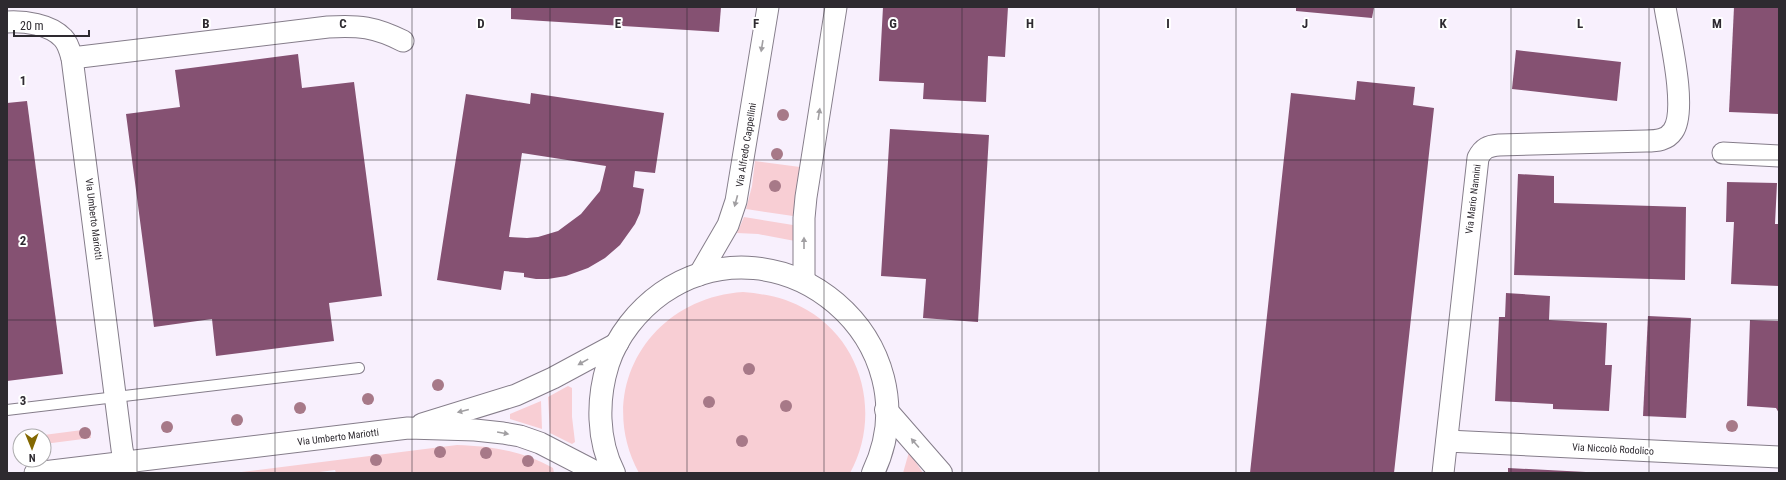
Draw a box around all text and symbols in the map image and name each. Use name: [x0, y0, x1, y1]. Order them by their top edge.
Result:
scale bar: [14, 12, 89, 38]
text: B: [202, 16, 210, 31]
text: C: [339, 16, 347, 31]
text: D: [477, 16, 485, 31]
text: E: [615, 16, 622, 31]
text: F: [753, 16, 759, 31]
text: G: [889, 16, 897, 31]
text: H: [1026, 16, 1034, 31]
text: I: [1166, 16, 1170, 31]
text: J: [1302, 16, 1308, 31]
text: K: [1439, 16, 1447, 31]
text: L: [1577, 16, 1583, 31]
text: M: [1712, 16, 1722, 31]
text: 20 m: [20, 19, 44, 33]
one-way arrow: [759, 39, 765, 52]
text: 1: [20, 73, 26, 88]
street label: Via Alfredo Cappellini: [734, 102, 758, 188]
one-way arrow: [816, 108, 822, 120]
street label: Via Mario Nannini: [1463, 164, 1483, 234]
street label: Via Umberto Mariotti: [84, 178, 104, 260]
one-way arrow: [733, 196, 739, 208]
text: 2: [20, 233, 27, 248]
one-way arrow: [801, 236, 807, 249]
one-way arrow: [577, 359, 589, 365]
text: 3: [20, 393, 26, 408]
one-way arrow: [457, 408, 470, 414]
street label: Via Umberto Mariotti: [297, 427, 379, 447]
north arrow: [12, 428, 52, 468]
one-way arrow: [497, 430, 509, 436]
one-way arrow: [911, 438, 920, 449]
street label: Via Niccolò Rodolico: [1572, 441, 1654, 457]
text: N: [28, 451, 36, 464]

